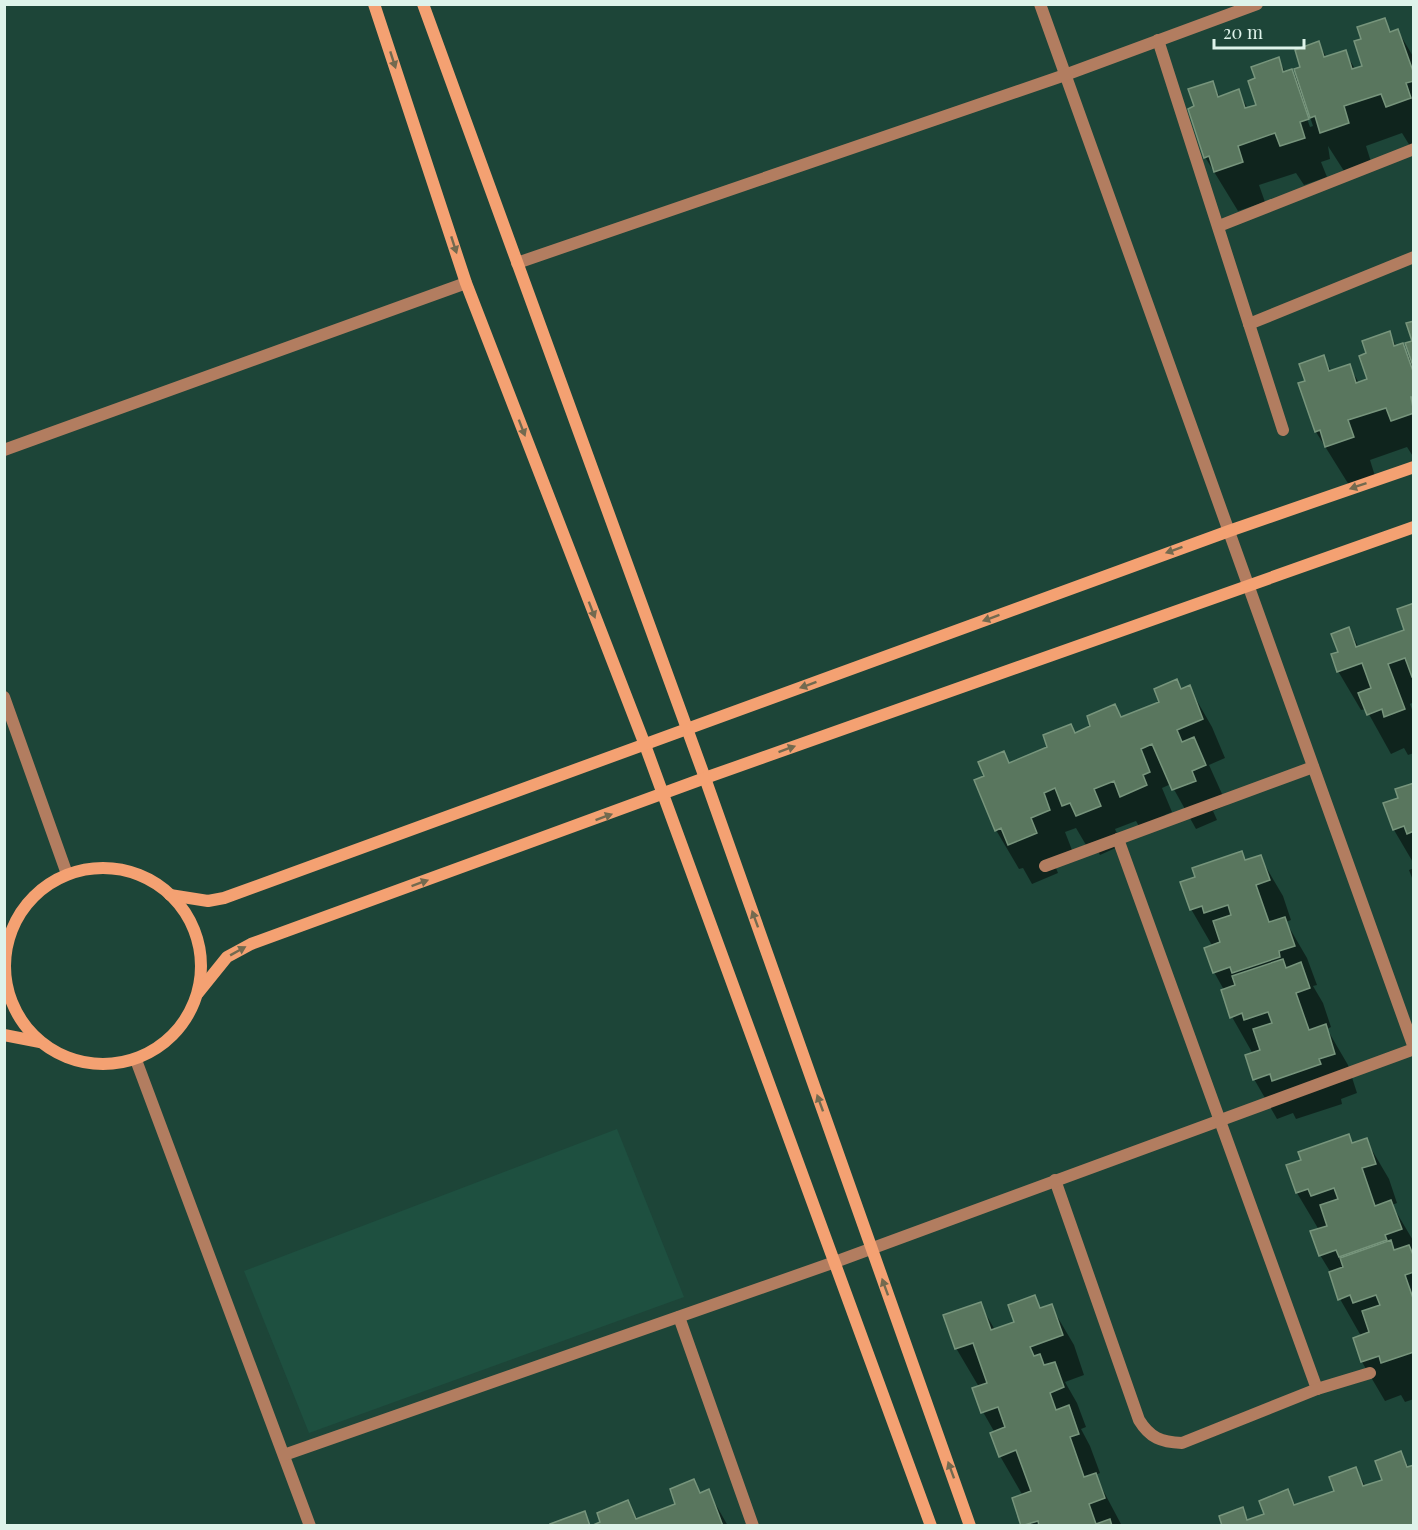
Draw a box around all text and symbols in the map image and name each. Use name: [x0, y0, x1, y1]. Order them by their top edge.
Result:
scale bar: [1214, 12, 1304, 50]
text: 20 m: [1223, 20, 1263, 44]
one-way arrow: [388, 51, 398, 69]
one-way arrow: [450, 236, 459, 254]
one-way arrow: [518, 419, 528, 437]
one-way arrow: [1349, 481, 1367, 491]
one-way arrow: [1165, 546, 1183, 556]
one-way arrow: [588, 601, 598, 619]
one-way arrow: [982, 613, 1000, 623]
one-way arrow: [799, 680, 817, 690]
one-way arrow: [778, 744, 796, 754]
one-way arrow: [595, 812, 613, 821]
one-way arrow: [411, 877, 429, 887]
one-way arrow: [749, 910, 759, 928]
one-way arrow: [230, 946, 247, 956]
one-way arrow: [815, 1094, 825, 1112]
one-way arrow: [880, 1278, 890, 1296]
one-way arrow: [945, 1461, 955, 1479]

